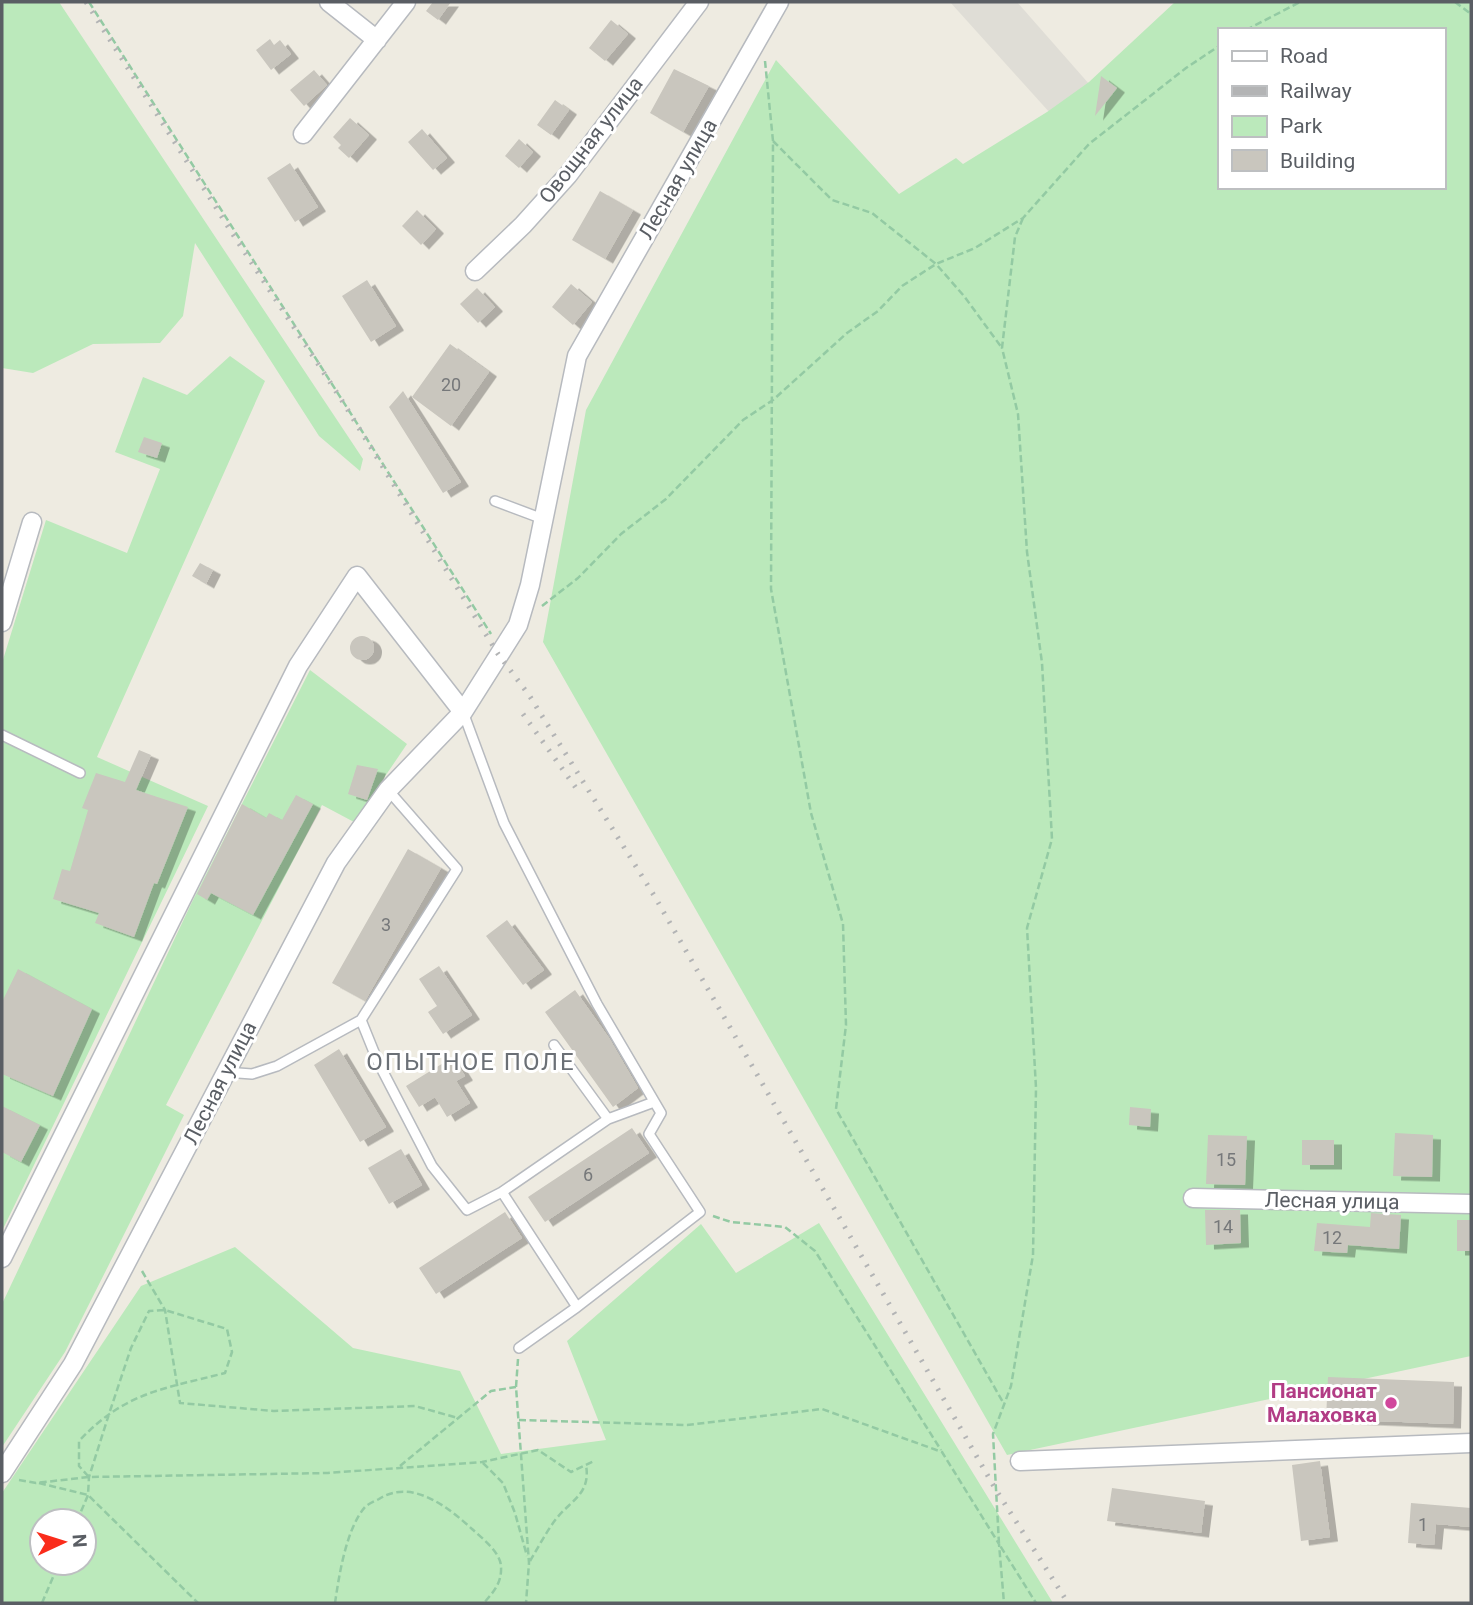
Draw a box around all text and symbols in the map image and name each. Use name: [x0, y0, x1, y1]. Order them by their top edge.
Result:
legend: [1218, 28, 1445, 189]
text: Road: [1280, 44, 1328, 68]
street label: Овощная улица: [534, 72, 648, 208]
text: Railway: [1280, 79, 1352, 103]
text: Park: [1280, 114, 1323, 138]
street label: Лесная улица: [634, 115, 722, 243]
text: Building: [1280, 149, 1355, 173]
house number: 20: [441, 374, 461, 395]
house number: 3: [381, 914, 391, 935]
street label: Лесная улица: [179, 1017, 261, 1149]
district label: ОПЫТНОЕ ПОЛЕ: [366, 1048, 576, 1076]
house number: 15: [1216, 1149, 1236, 1170]
house number: 6: [583, 1164, 593, 1185]
street label: Лесная улица: [1264, 1188, 1400, 1214]
house number: 14: [1213, 1216, 1233, 1237]
house number: 12: [1322, 1227, 1342, 1248]
place label: Пансионат Малаховка: [1267, 1379, 1377, 1427]
marker: Пансионат Малаховка: [1383, 1395, 1399, 1411]
north arrow: [28, 1507, 98, 1577]
house number: 1: [1418, 1514, 1428, 1535]
text: N: [68, 1533, 91, 1548]

